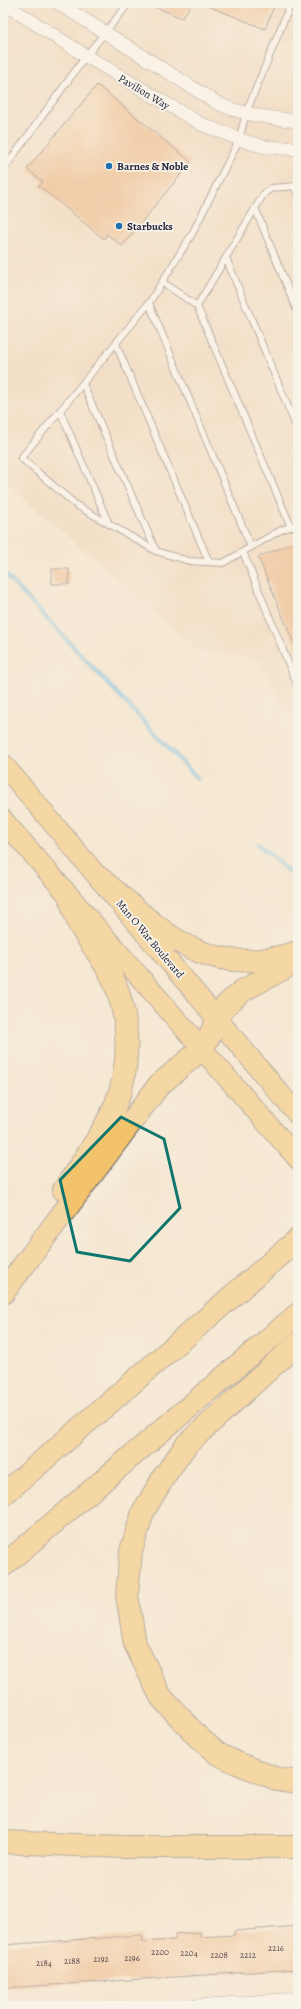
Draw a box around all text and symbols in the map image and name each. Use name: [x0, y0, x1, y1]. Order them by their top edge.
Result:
street label: Pavilion Way: [116, 71, 173, 113]
place label: Barnes & Noble: [117, 159, 188, 174]
marker: Barnes & Noble: [104, 161, 114, 171]
place label: Starbucks: [127, 219, 173, 234]
marker: Starbucks: [114, 221, 124, 231]
street label: Man O War Boulevard: [113, 896, 187, 982]
house number: 2216: [268, 1942, 284, 1954]
house number: 2200: [151, 1946, 169, 1958]
house number: 2204: [180, 1947, 198, 1959]
house number: 2208: [210, 1949, 228, 1961]
house number: 2212: [240, 1949, 257, 1961]
house number: 2196: [124, 1952, 140, 1964]
house number: 2192: [93, 1953, 110, 1965]
house number: 2188: [64, 1955, 80, 1967]
house number: 2184: [36, 1957, 52, 1969]

